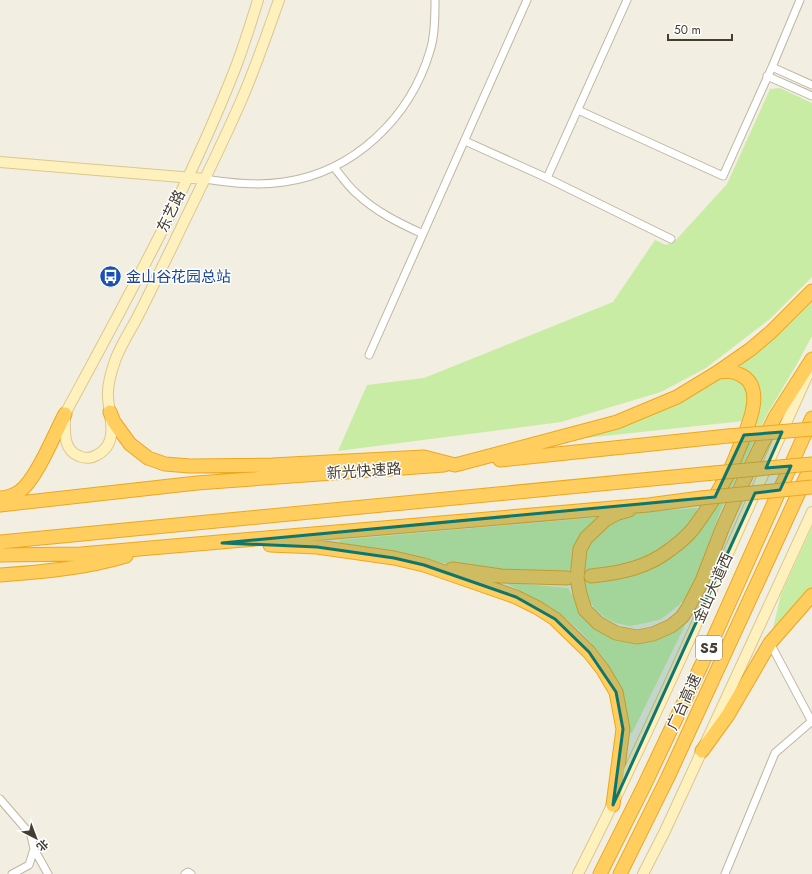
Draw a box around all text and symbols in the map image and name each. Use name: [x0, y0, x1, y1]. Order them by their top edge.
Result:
scale bar: [668, 16, 732, 42]
text: 50 m: [674, 21, 701, 39]
street label: 东艺路: [151, 186, 191, 236]
bus stop icon: 金山谷花园总站: [98, 264, 124, 290]
place label: 金山谷花园总站: [126, 266, 231, 288]
street label: 新光快速路: [326, 457, 402, 485]
street label: 金山大道西: [688, 549, 738, 627]
road number: S5: [696, 636, 722, 660]
street label: 广台高速: [661, 670, 707, 734]
north arrow: [16, 818, 56, 858]
text: 北: [33, 836, 52, 855]

